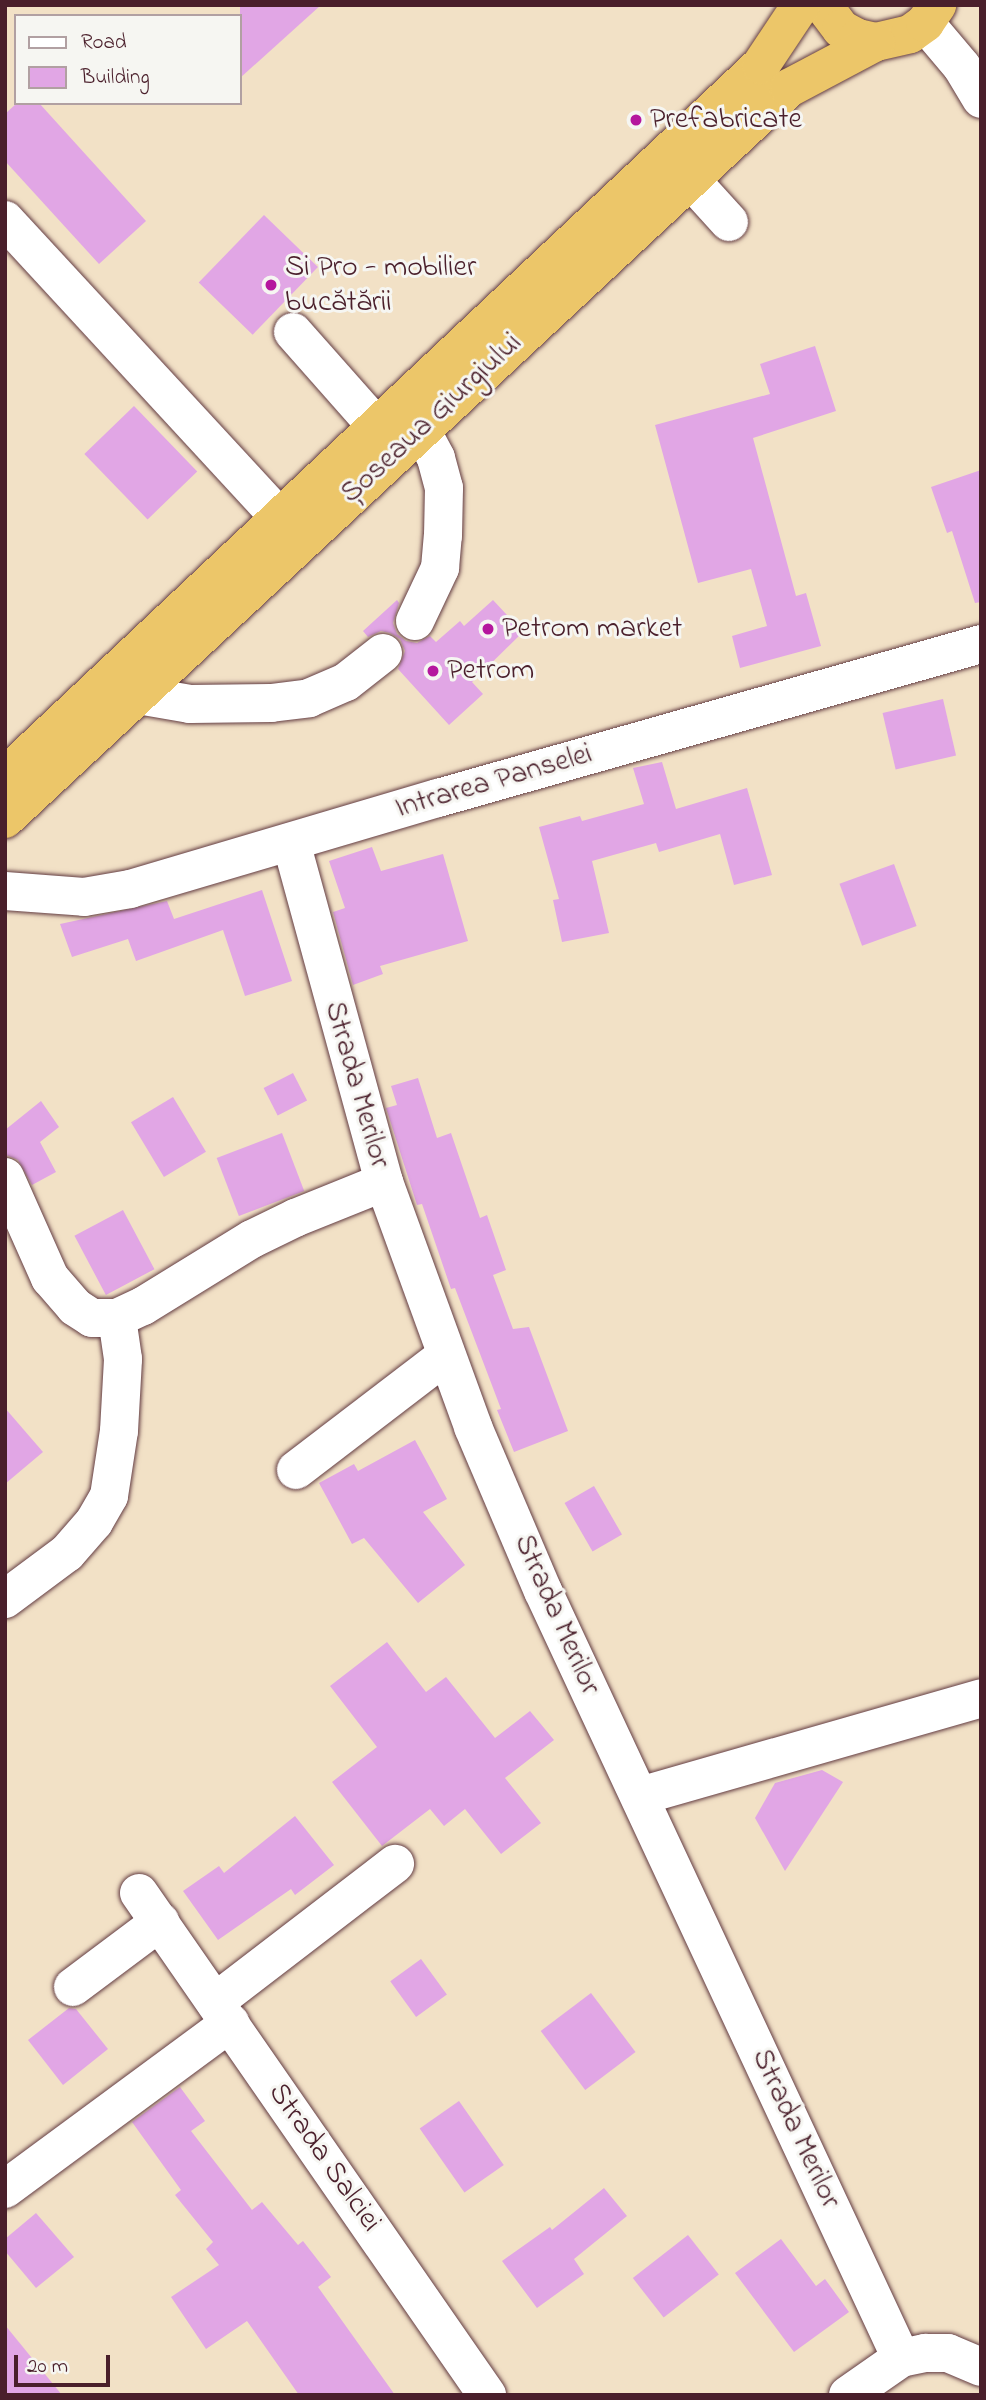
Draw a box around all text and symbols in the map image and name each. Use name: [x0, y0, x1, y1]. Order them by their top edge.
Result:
legend: [14, 14, 242, 105]
text: Road: [81, 28, 127, 58]
text: Building: [81, 63, 150, 93]
place label: Prefabricate: [650, 102, 802, 138]
marker: Prefabricate: [628, 112, 644, 128]
place label: Si Pro - mobilier bucătării: [285, 250, 476, 320]
marker: Si Pro - mobilier bucătării: [263, 277, 279, 293]
street label: Șoseaua Giurgiului: [334, 326, 530, 512]
place label: Petrom market: [502, 611, 682, 647]
marker: Petrom market: [480, 621, 496, 637]
place label: Petrom: [447, 653, 534, 689]
marker: Petrom: [425, 663, 441, 679]
street label: Intrarea Panselei: [391, 737, 597, 827]
street label: Strada Merilor: [315, 998, 397, 1172]
street label: Strada Merilor: [505, 1529, 607, 1701]
street label: Strada Merilor: [742, 2044, 848, 2214]
street label: Strada Salciei: [260, 2077, 388, 2239]
scale bar: [18, 2340, 114, 2384]
text: 20 m: [27, 2352, 68, 2382]

